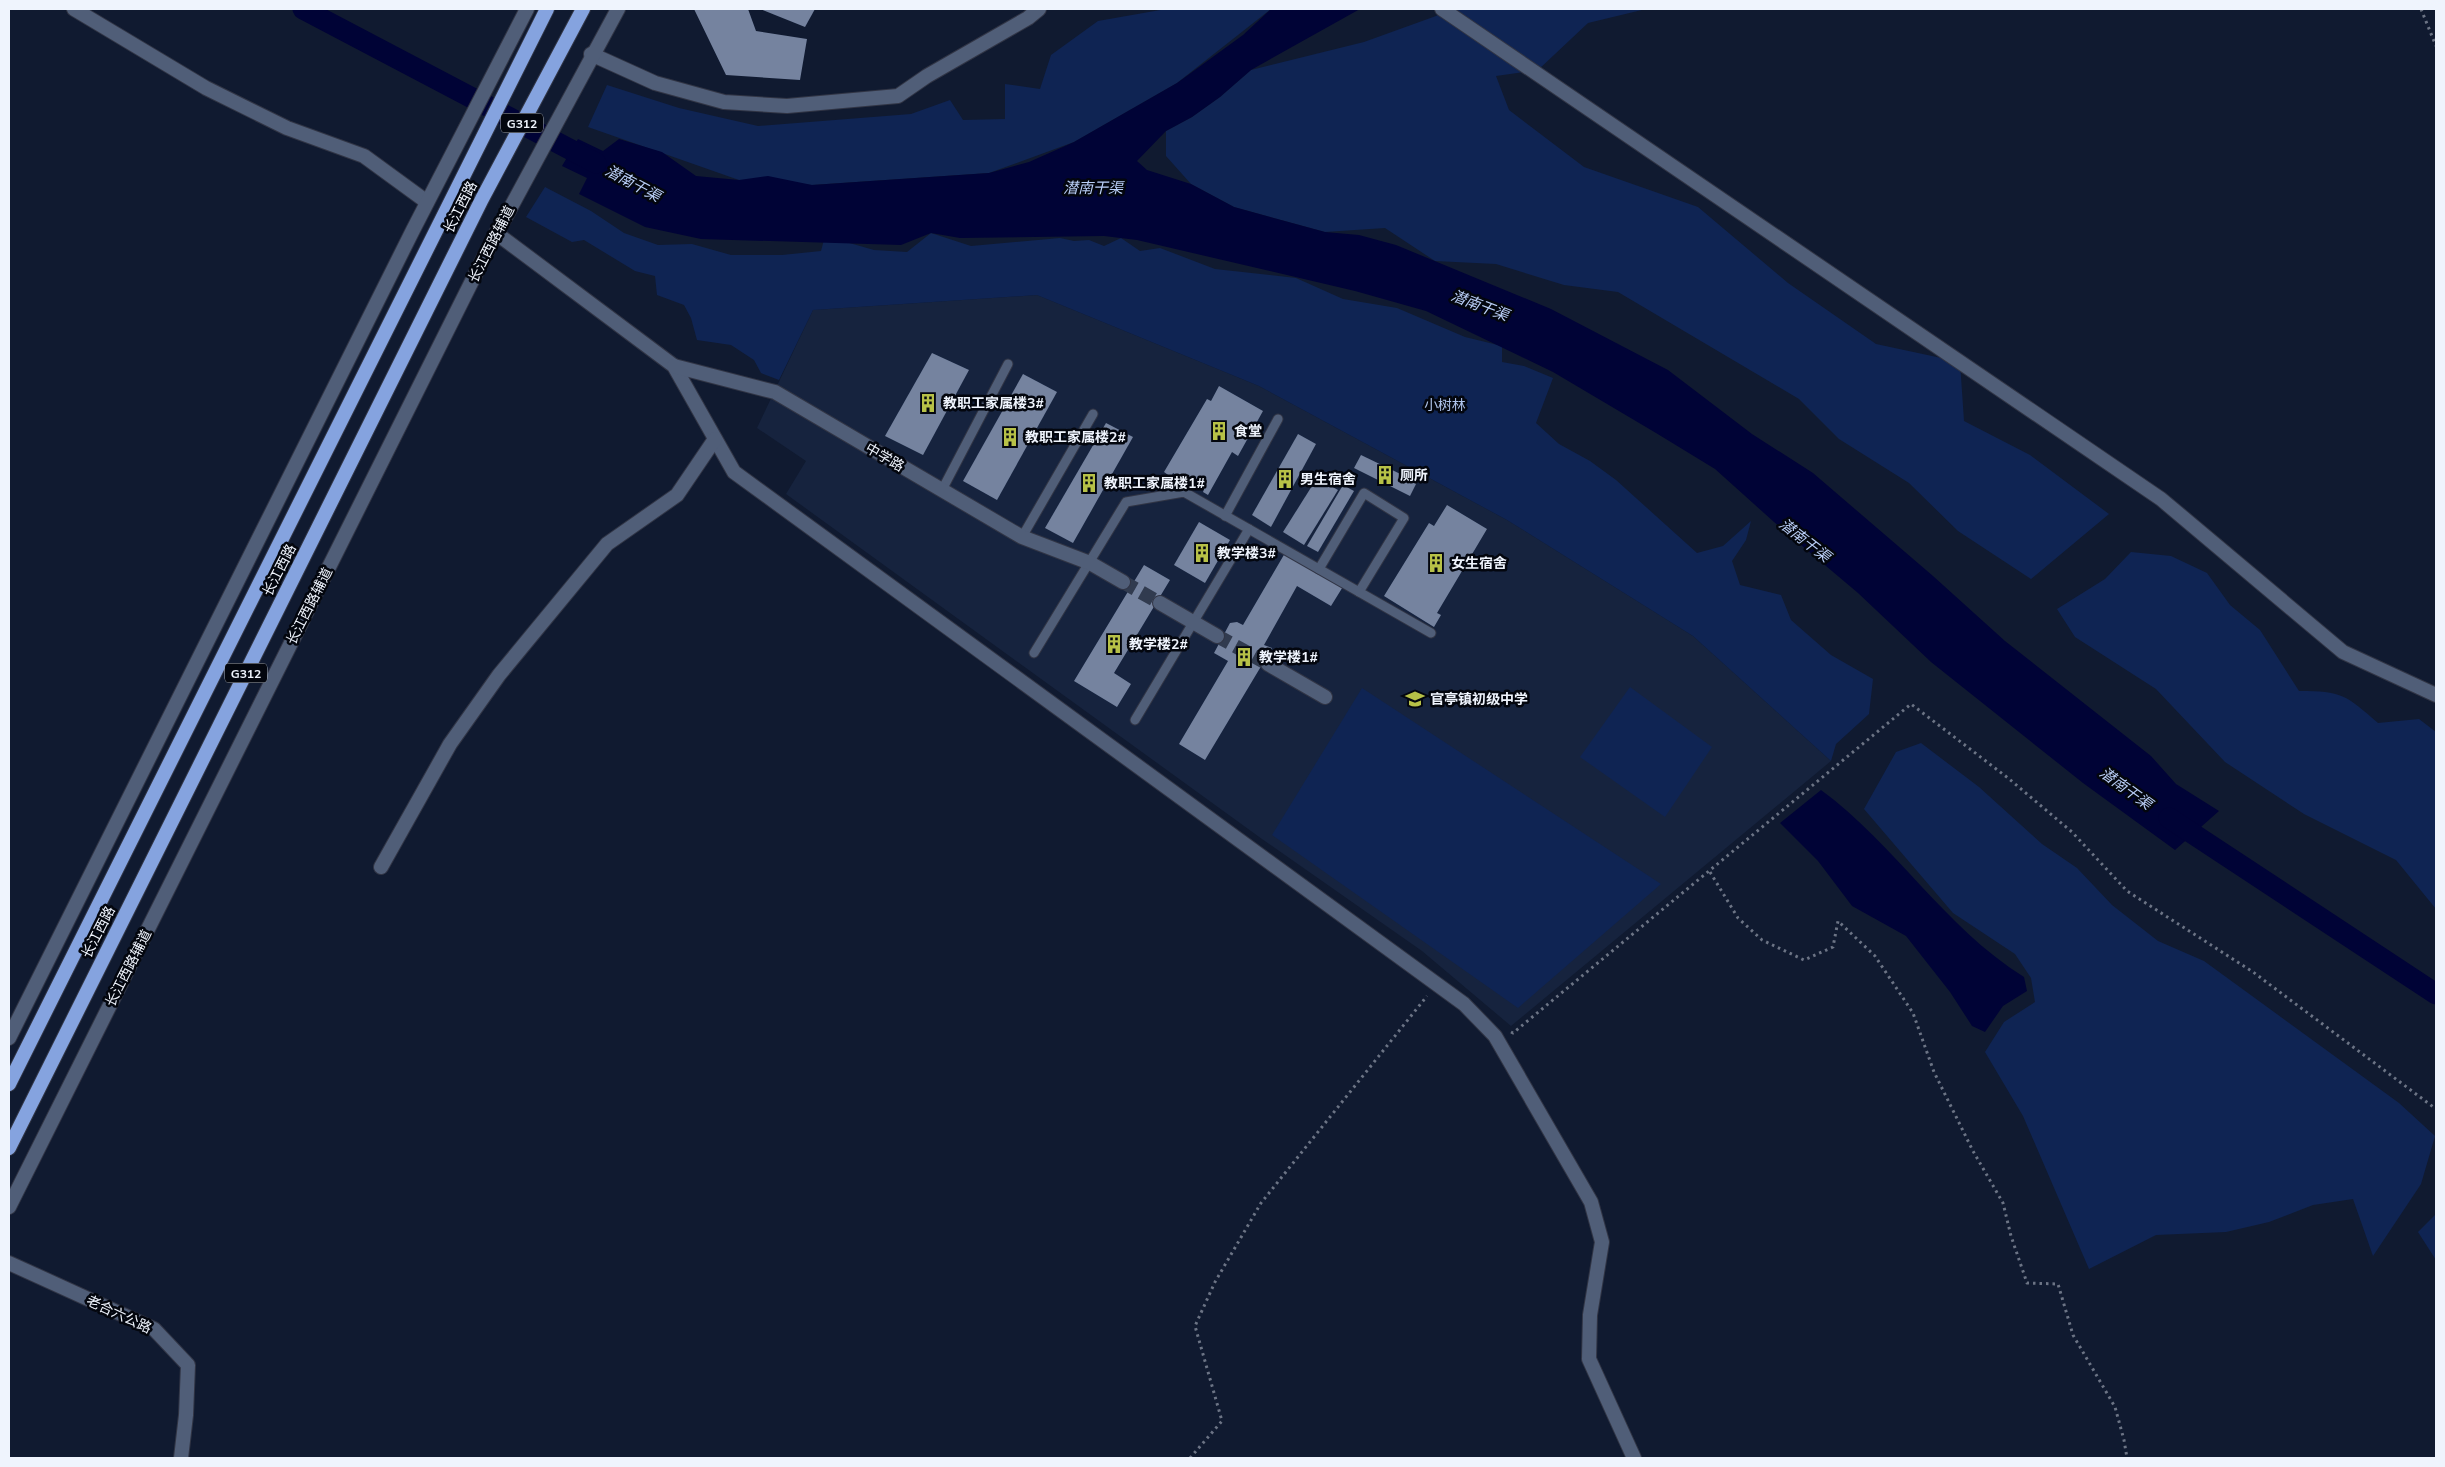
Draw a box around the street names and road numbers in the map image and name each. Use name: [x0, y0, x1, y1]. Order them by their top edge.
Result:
road number: G312: [501, 114, 543, 132]
street label: 长江西路: [439, 178, 481, 236]
street label: 长江西路辅道: [464, 202, 518, 286]
street label: 中学路: [862, 439, 908, 475]
street label: 长江西路: [258, 541, 300, 599]
street label: 长江西路辅道: [282, 564, 336, 648]
road number: G312: [225, 664, 267, 682]
street label: 长江西路: [77, 903, 119, 961]
street label: 长江西路辅道: [101, 926, 155, 1010]
street label: 老合六公路: [83, 1291, 155, 1337]

